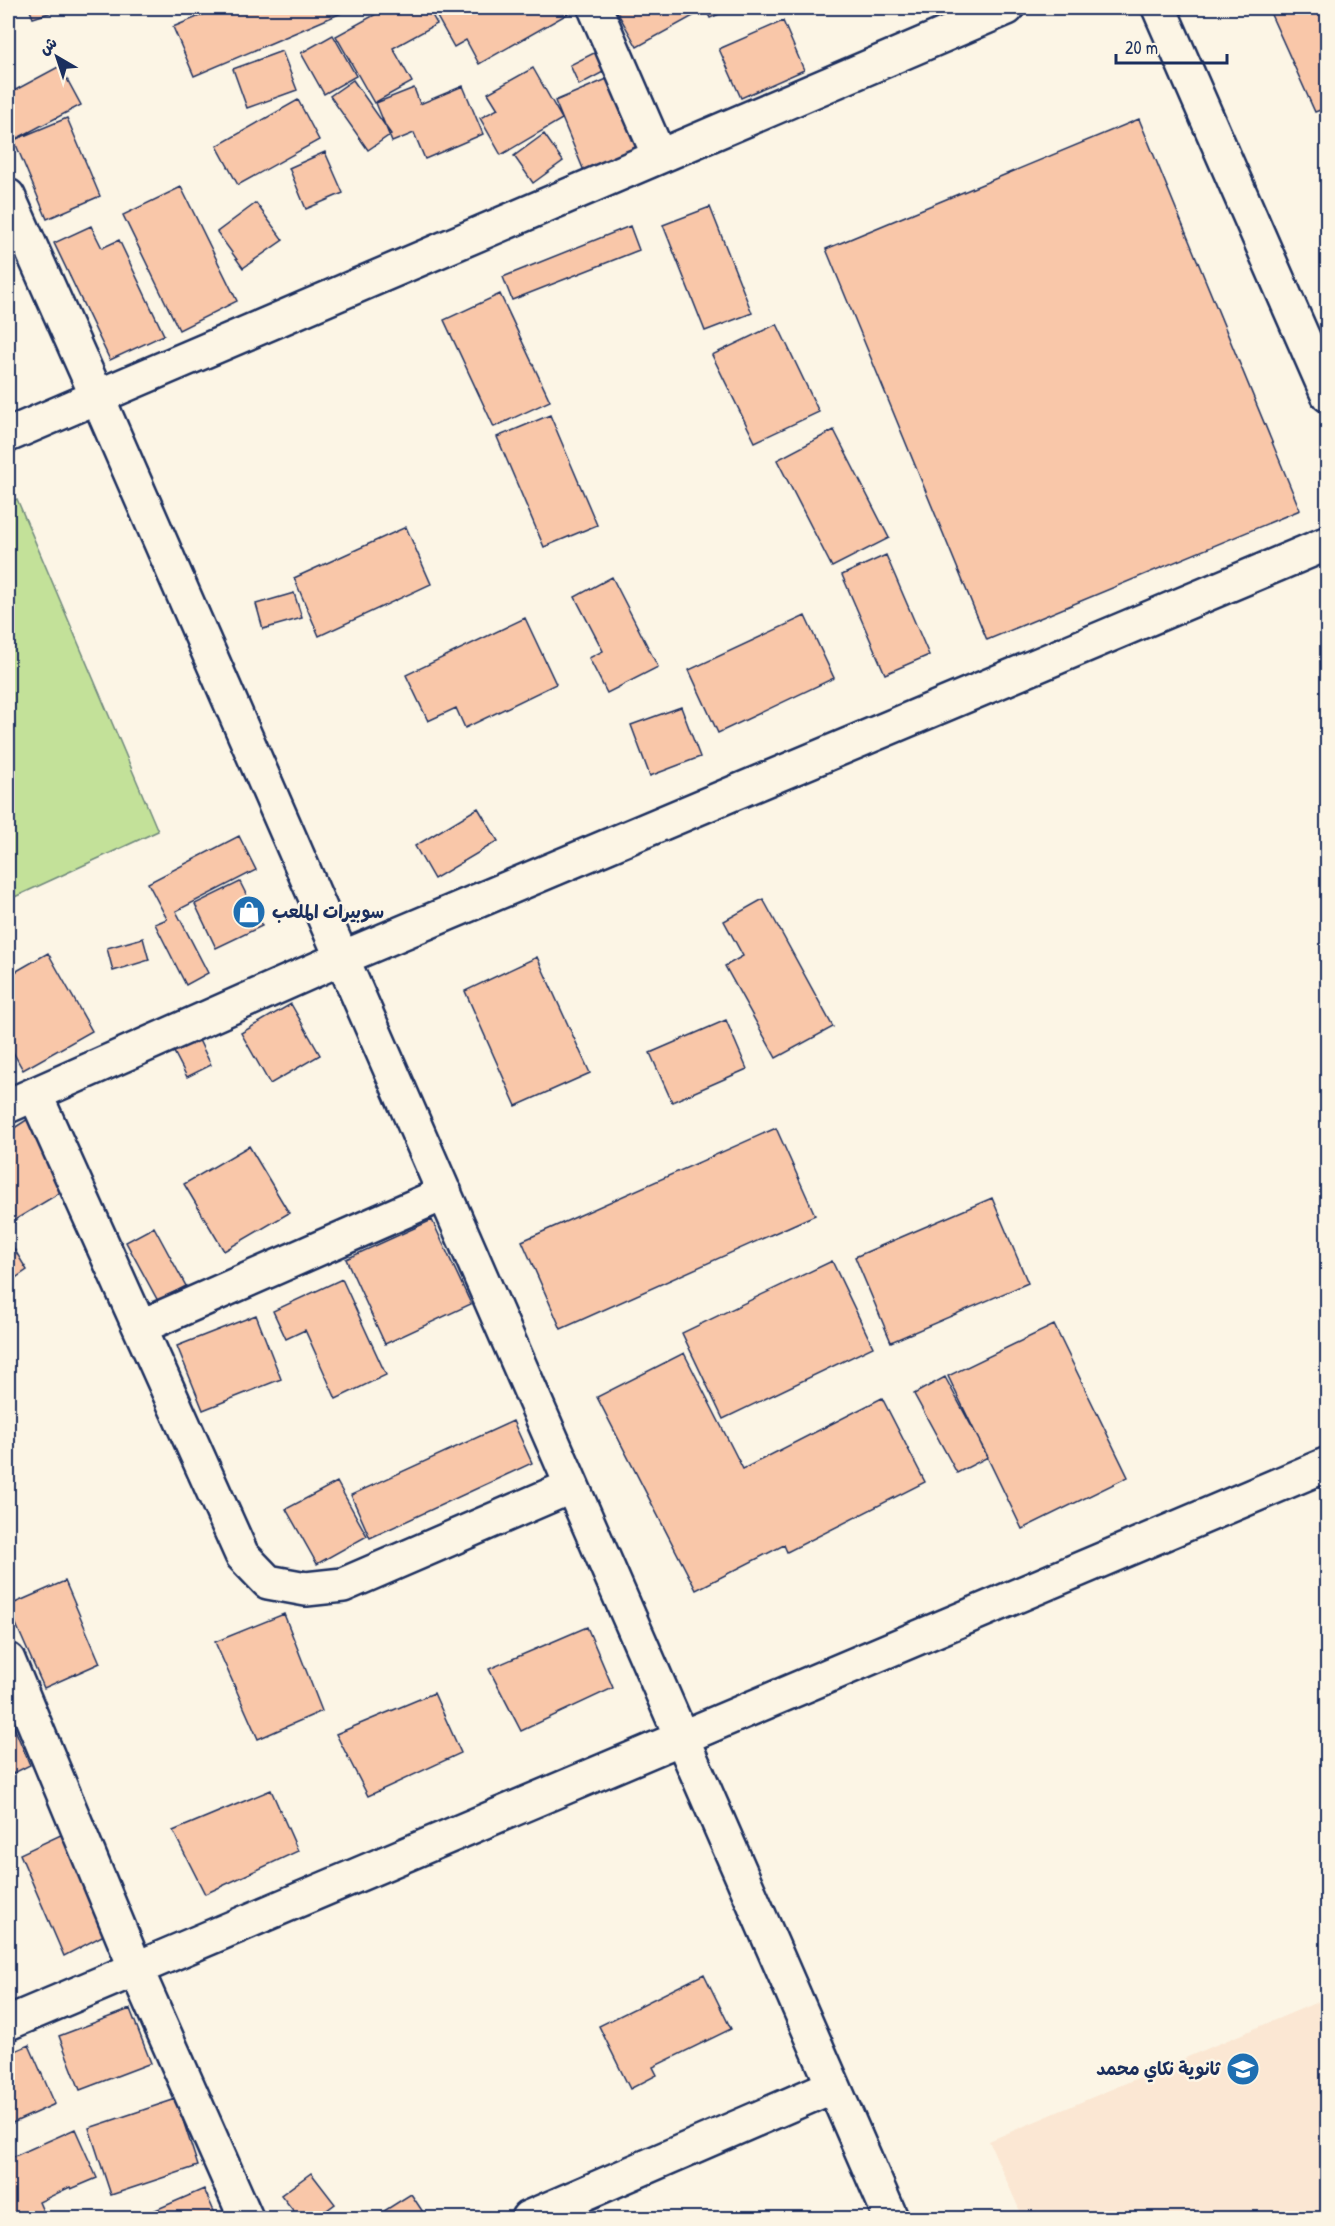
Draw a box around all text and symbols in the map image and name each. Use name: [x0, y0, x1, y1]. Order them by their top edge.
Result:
north arrow: [27, 27, 87, 87]
scale bar: [1116, 27, 1227, 65]
text: ش: [34, 31, 61, 59]
text: 20 m: [1125, 35, 1158, 60]
shop icon: سوبيرات الملعب: [231, 894, 267, 930]
place label: سوبيرات الملعب: [272, 899, 384, 924]
school or university icon: ثانوية نكاي محمد: [1225, 2051, 1261, 2087]
place label: ثانوية نكاي محمد: [1096, 2056, 1222, 2083]

